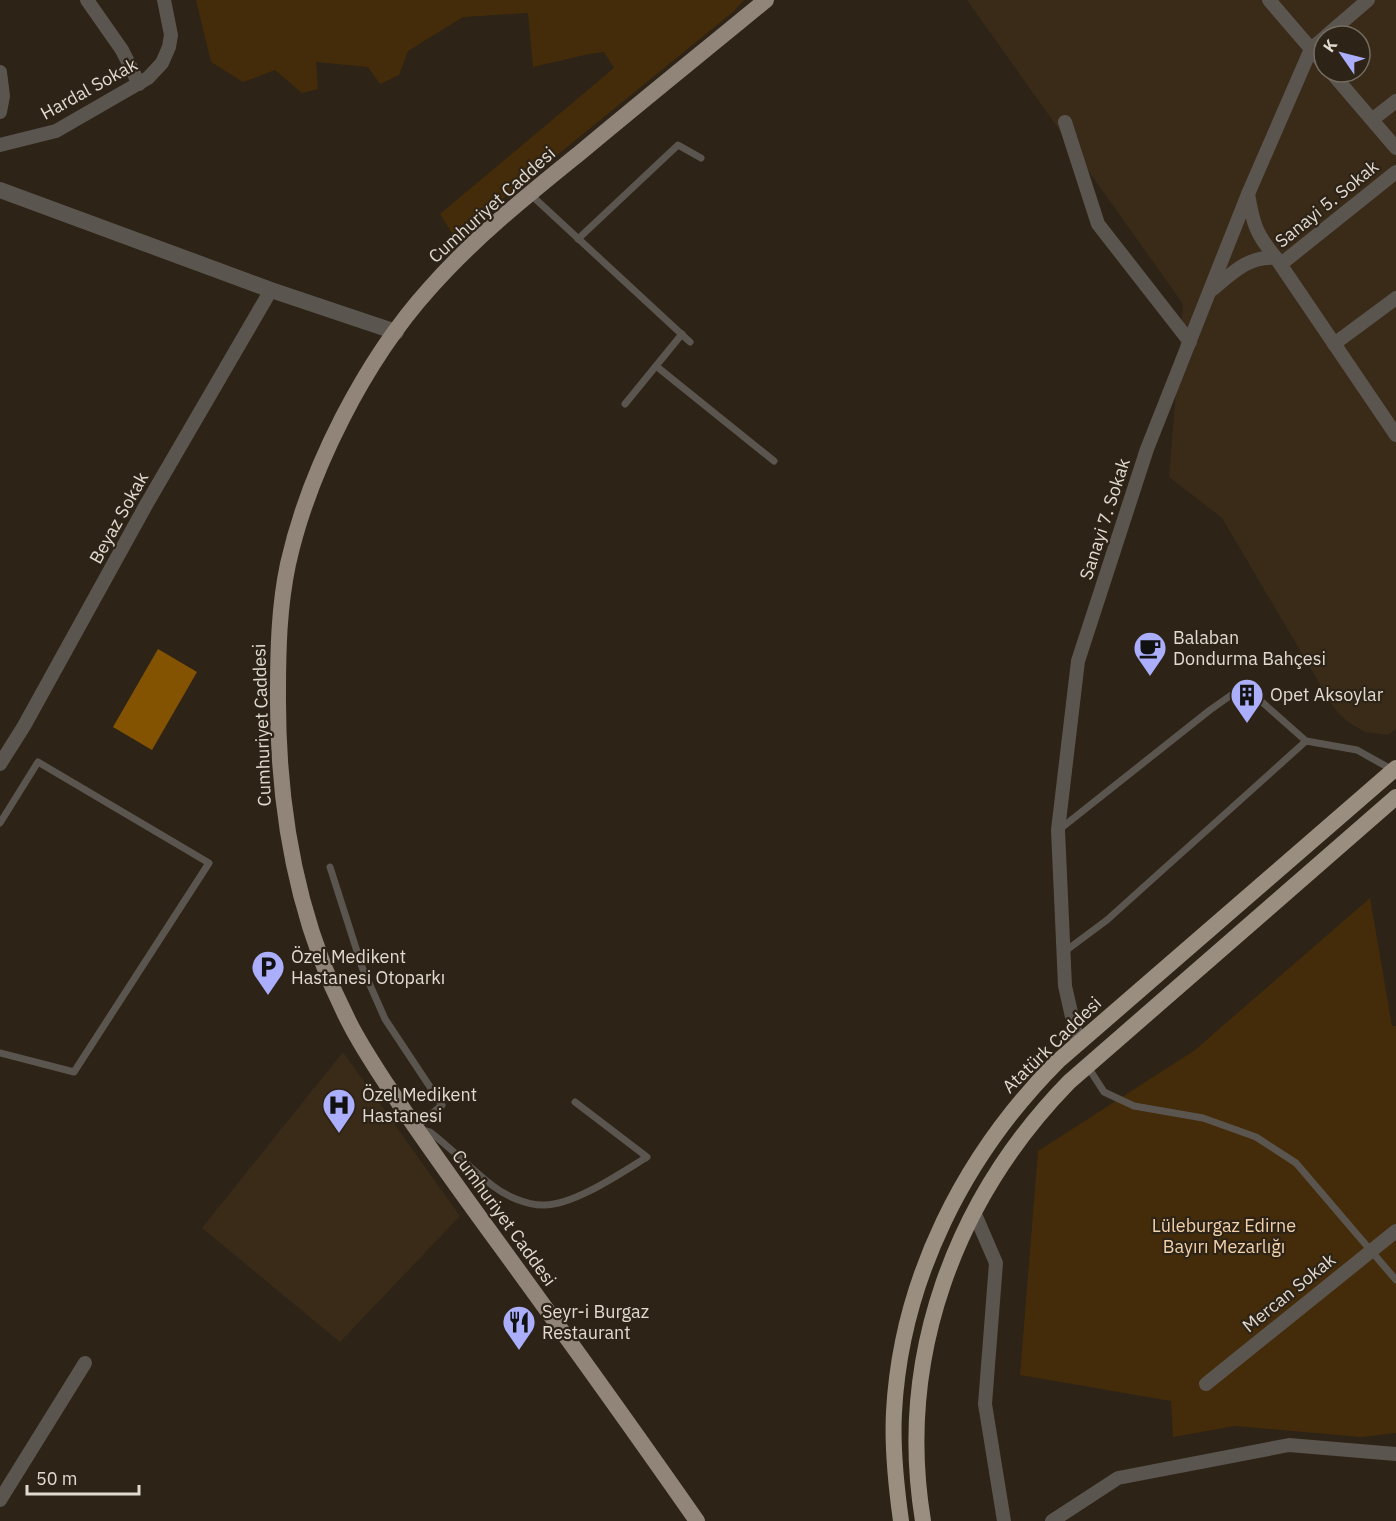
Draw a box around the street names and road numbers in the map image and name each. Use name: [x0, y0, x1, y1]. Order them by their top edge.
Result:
street label: Hardal Sokak: [36, 52, 142, 125]
street label: Cumhuriyet Caddesi: [423, 142, 560, 268]
street label: Sanayi 5. Sokak: [1270, 155, 1383, 252]
street label: Sanayi 7. Sokak: [1074, 455, 1135, 583]
street label: Beyaz Sokak: [84, 467, 153, 568]
street label: Cumhuriyet Caddesi: [247, 643, 276, 807]
street label: Atatürk Caddesi: [997, 992, 1106, 1098]
street label: Cumhuriyet Caddesi: [447, 1145, 562, 1290]
street label: Mercan Sokak: [1237, 1248, 1340, 1337]

